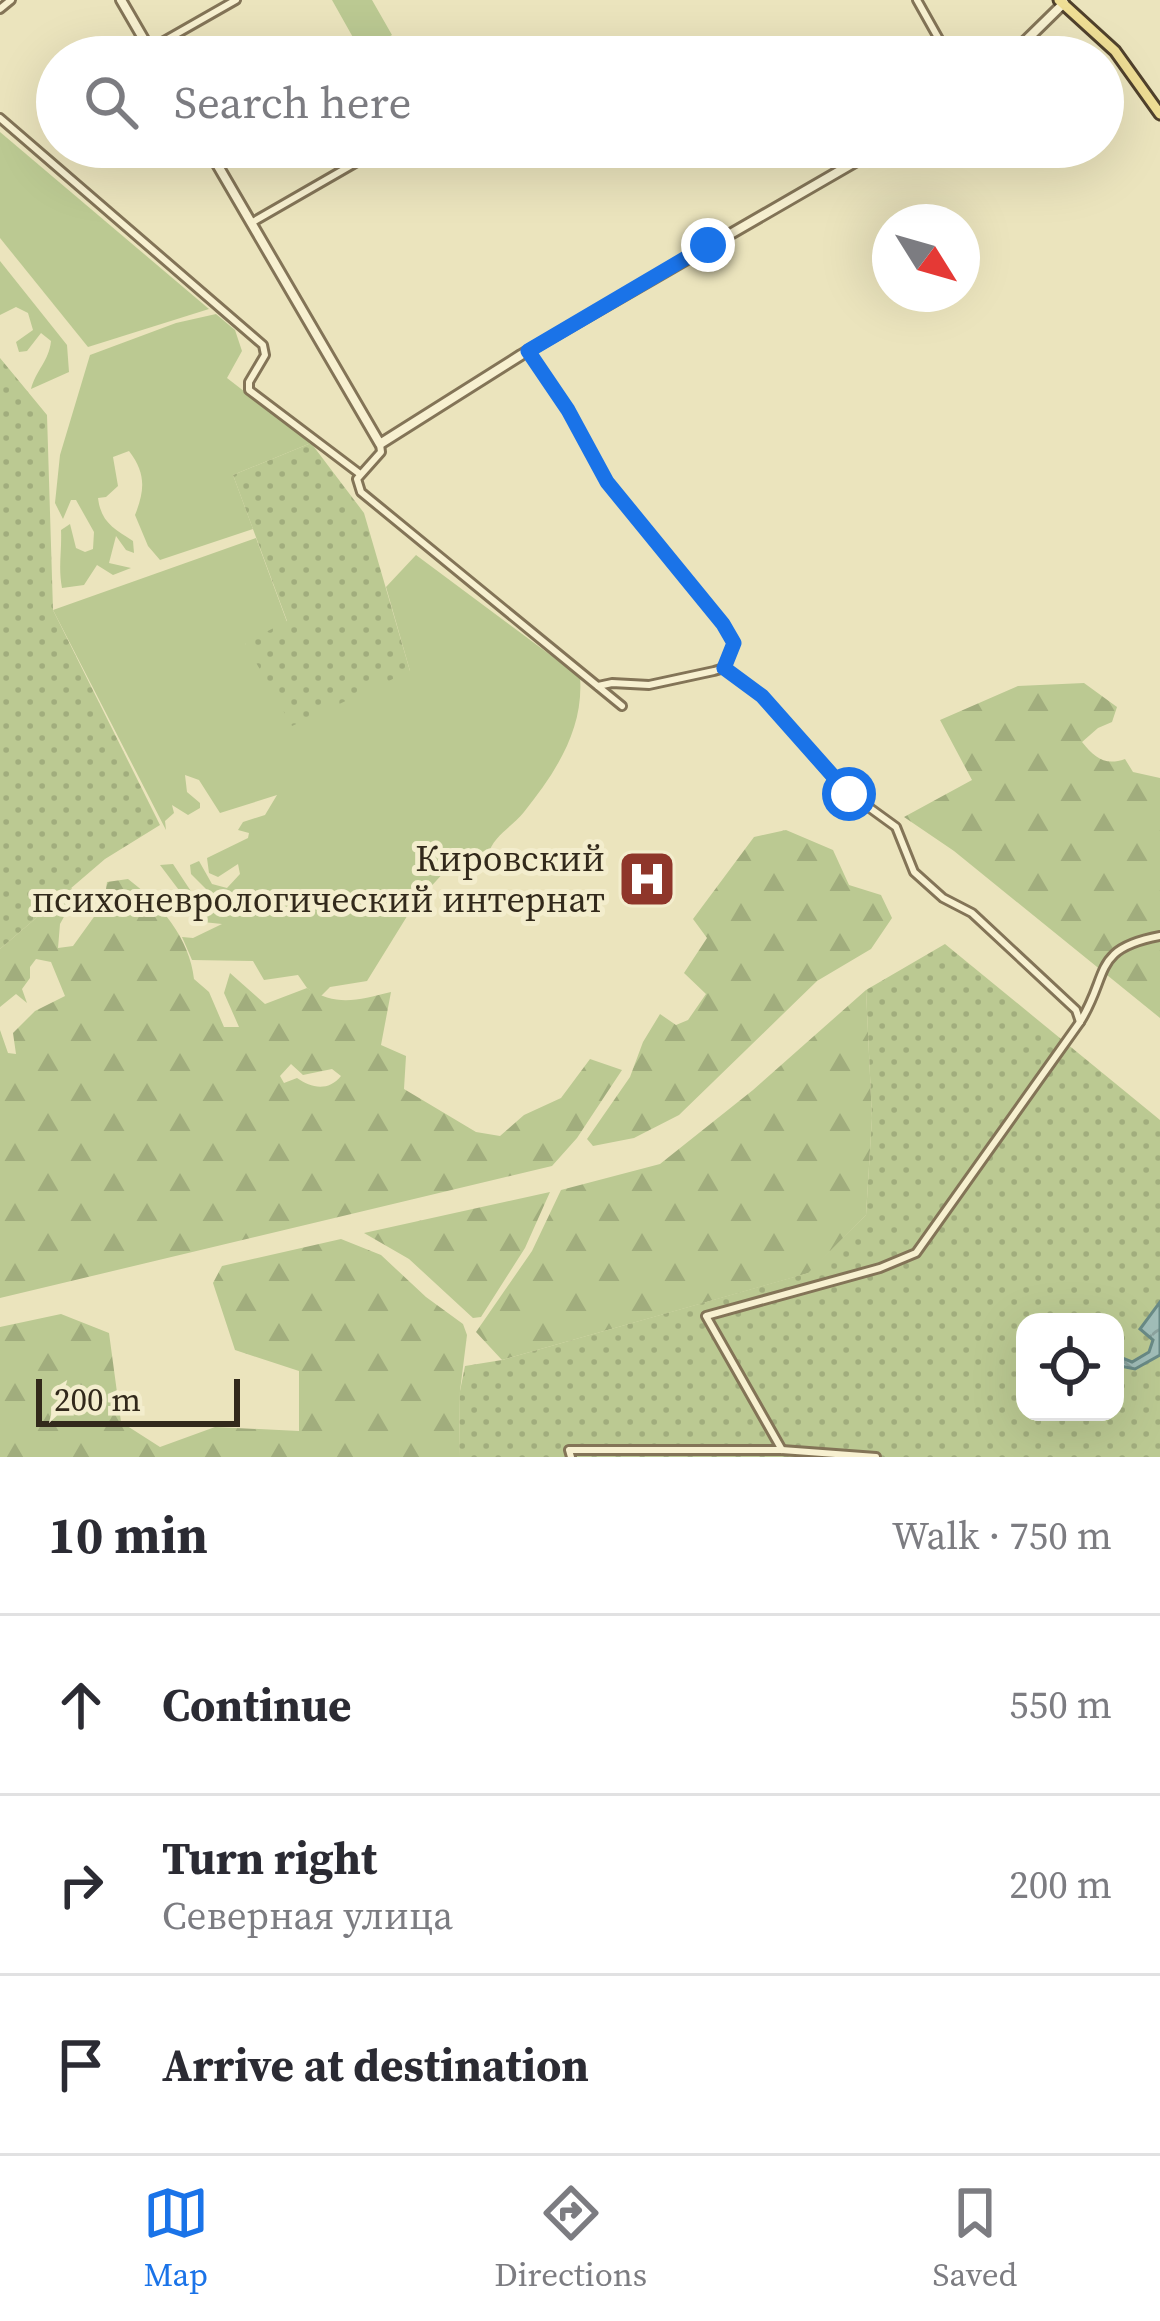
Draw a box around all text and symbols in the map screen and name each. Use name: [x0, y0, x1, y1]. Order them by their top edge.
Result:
search box: [36, 36, 1124, 168]
icon: search: [78, 69, 144, 135]
text: Search here: [174, 71, 411, 133]
north arrow: [872, 204, 980, 312]
route end: [681, 218, 735, 272]
route start: [822, 767, 876, 821]
place label: Кировский психоневрологический интернат: [32, 834, 605, 924]
hospital icon: Кировский психоневрологический интернат: [616, 848, 678, 910]
map controls: [1016, 1313, 1124, 1421]
button: locate: [1016, 1313, 1124, 1421]
scale bar: [36, 1373, 240, 1426]
text: 200 m: [54, 1377, 141, 1422]
text: 10 min: [48, 1500, 208, 1570]
text: Walk · 750 m: [892, 1509, 1112, 1562]
icon: ahead: [48, 1672, 114, 1738]
text: Continue: [162, 1674, 351, 1736]
text: 550 m: [1009, 1678, 1112, 1731]
text: Turn right: [162, 1827, 377, 1889]
icon: right: [48, 1852, 114, 1918]
text: 200 m: [1009, 1858, 1112, 1911]
text: Северная улица: [162, 1889, 453, 1942]
icon: arrive: [48, 2032, 114, 2098]
text: Arrive at destination: [162, 2034, 589, 2096]
tab: Map: [143, 2180, 209, 2297]
tab: Directions: [494, 2180, 647, 2297]
tab: Saved: [933, 2180, 1017, 2297]

